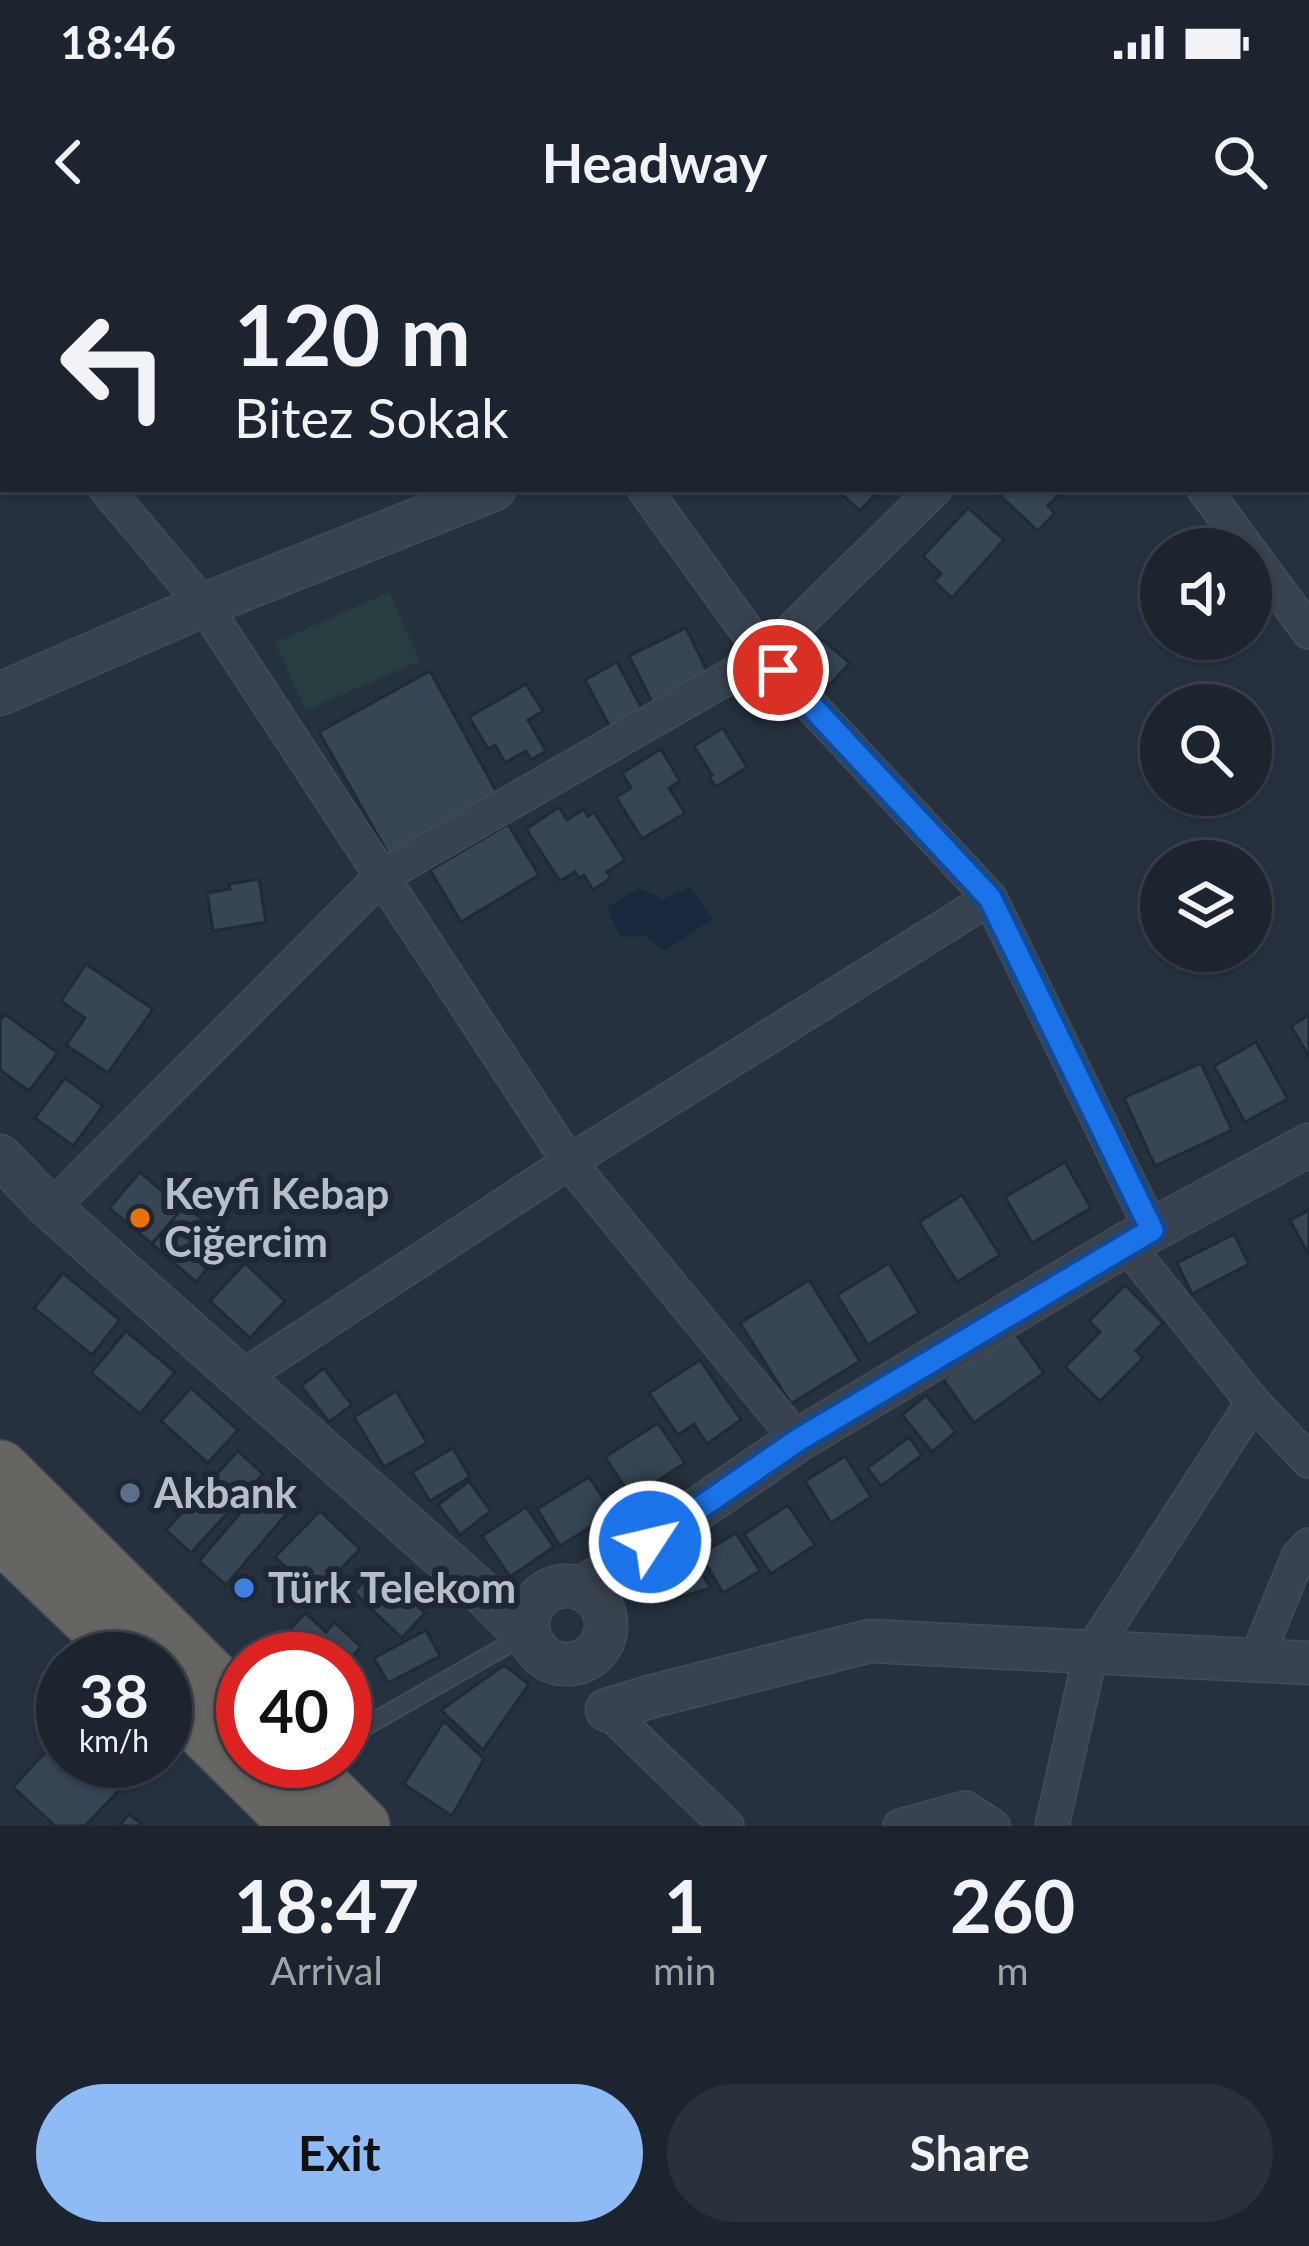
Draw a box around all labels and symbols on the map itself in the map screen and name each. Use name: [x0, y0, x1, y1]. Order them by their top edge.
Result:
pin: [727, 619, 829, 721]
place label: Keyfi Kebap Ciğercim: [164, 1168, 389, 1266]
marker: Keyfi Kebap Ciğercim: [127, 1205, 153, 1231]
place label: Akbank: [153, 1467, 297, 1517]
position arrow: [587, 1479, 713, 1605]
marker: Akbank: [117, 1480, 143, 1506]
place label: Türk Telekom: [268, 1562, 516, 1612]
marker: Türk Telekom: [231, 1575, 257, 1601]
speed limit sign: 40: [216, 1632, 372, 1788]

